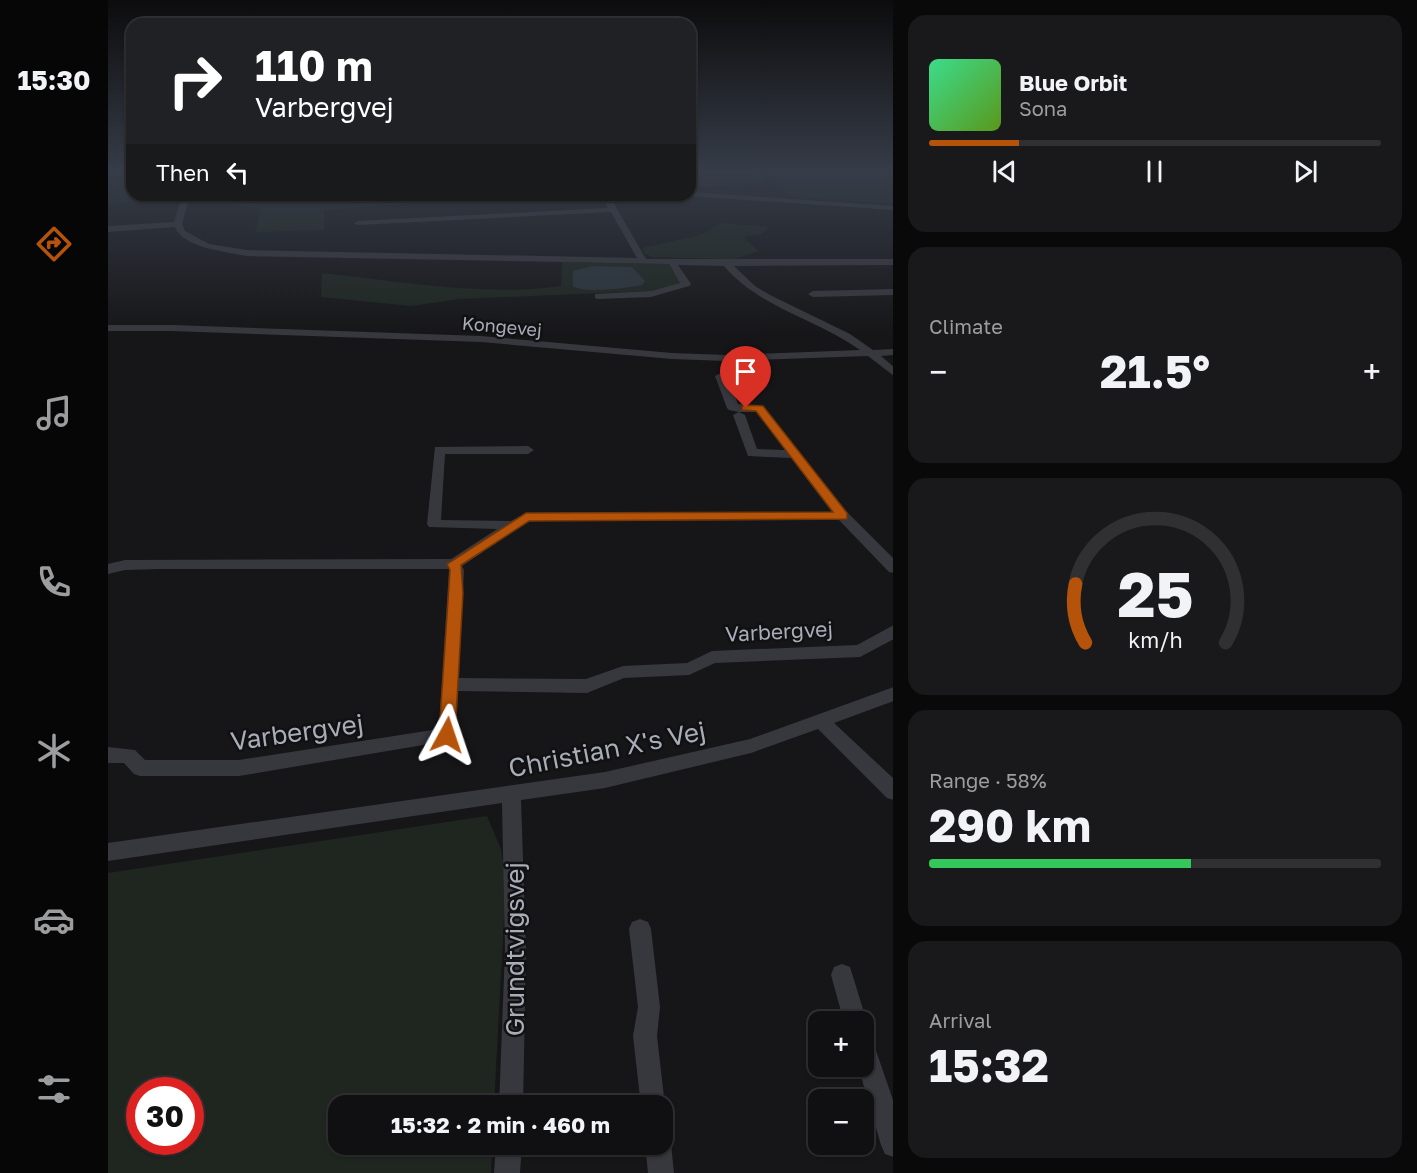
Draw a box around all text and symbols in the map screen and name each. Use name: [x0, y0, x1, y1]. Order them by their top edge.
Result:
text: 110 m: [255, 40, 373, 90]
icon: right: [156, 42, 234, 120]
text: 15:30: [17, 64, 91, 96]
text: Blue Orbit: [1019, 69, 1127, 96]
text: Varbergvej: [255, 91, 394, 123]
text: Sona: [1019, 96, 1067, 120]
icon: previous: [988, 155, 1021, 188]
icon: pause: [1138, 155, 1171, 188]
icon: next: [1289, 155, 1322, 188]
icon: left: [221, 156, 254, 189]
text: Then: [156, 159, 209, 186]
icon: directions: [33, 223, 75, 265]
street label: Kongevej: [461, 312, 543, 340]
text: Climate: [929, 314, 1003, 338]
text: 21.5°: [1100, 344, 1210, 398]
pin: [720, 346, 771, 408]
text: −: [929, 352, 947, 391]
text: +: [1363, 352, 1381, 391]
icon: arrive: [729, 355, 762, 388]
icon: music: [33, 392, 75, 434]
text: 25: [1117, 557, 1193, 632]
icon: phone: [33, 561, 75, 603]
street label: Varbergvej: [724, 615, 834, 647]
text: km/h: [1128, 628, 1182, 654]
position arrow: [415, 703, 479, 767]
street label: Varbergvej: [229, 707, 365, 757]
street label: Christian X's Vej: [506, 715, 708, 783]
icon: climate: [33, 730, 75, 772]
text: Range · 58%: [929, 768, 1047, 792]
text: 290 km: [929, 798, 1091, 852]
street label: Grundtvigsvej: [499, 862, 530, 1036]
icon: car: [33, 899, 75, 941]
text: Arrival: [929, 1008, 992, 1032]
map controls: [808, 1011, 874, 1155]
button: +: [808, 1011, 874, 1077]
text: 15:32: [929, 1038, 1049, 1092]
icon: filters: [33, 1068, 75, 1110]
speed limit sign: 30: [126, 1077, 204, 1155]
button: −: [808, 1089, 874, 1155]
text: 15:32 · 2 min · 460 m: [391, 1111, 610, 1138]

